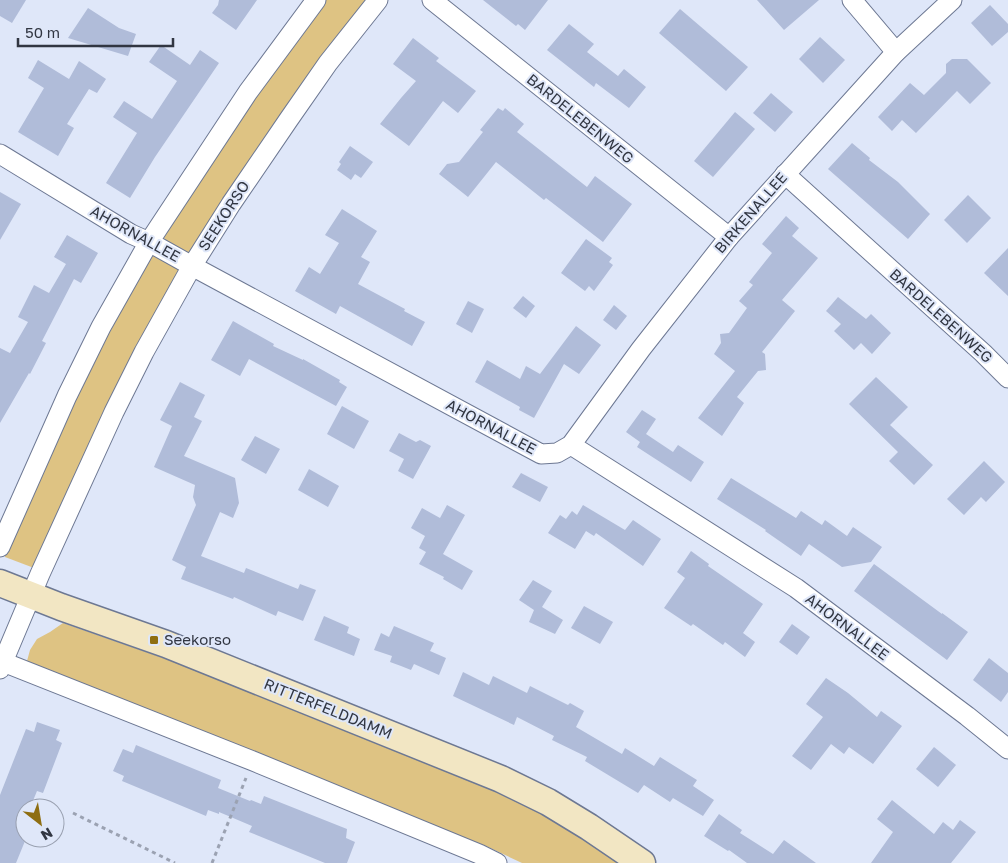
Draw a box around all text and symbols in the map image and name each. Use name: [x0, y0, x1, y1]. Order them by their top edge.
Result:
scale bar: [18, 15, 172, 47]
text: 50 m: [25, 23, 60, 41]
street label: BARDELEBENWEG: [524, 70, 638, 167]
street label: BIRKENALLEE: [710, 168, 790, 256]
street label: SEEKORSO: [194, 177, 252, 254]
street label: AHORNALLEE: [88, 201, 183, 265]
street label: BARDELEBENWEG: [887, 264, 997, 366]
street label: AHORNALLEE: [443, 395, 540, 457]
street label: AHORNALLEE: [802, 589, 893, 663]
place label: Seekorso: [164, 630, 231, 648]
marker: Seekorso: [148, 634, 160, 646]
street label: RITTERFELDDAMM: [262, 674, 395, 742]
north arrow: [15, 798, 65, 848]
text: N: [38, 825, 56, 845]

